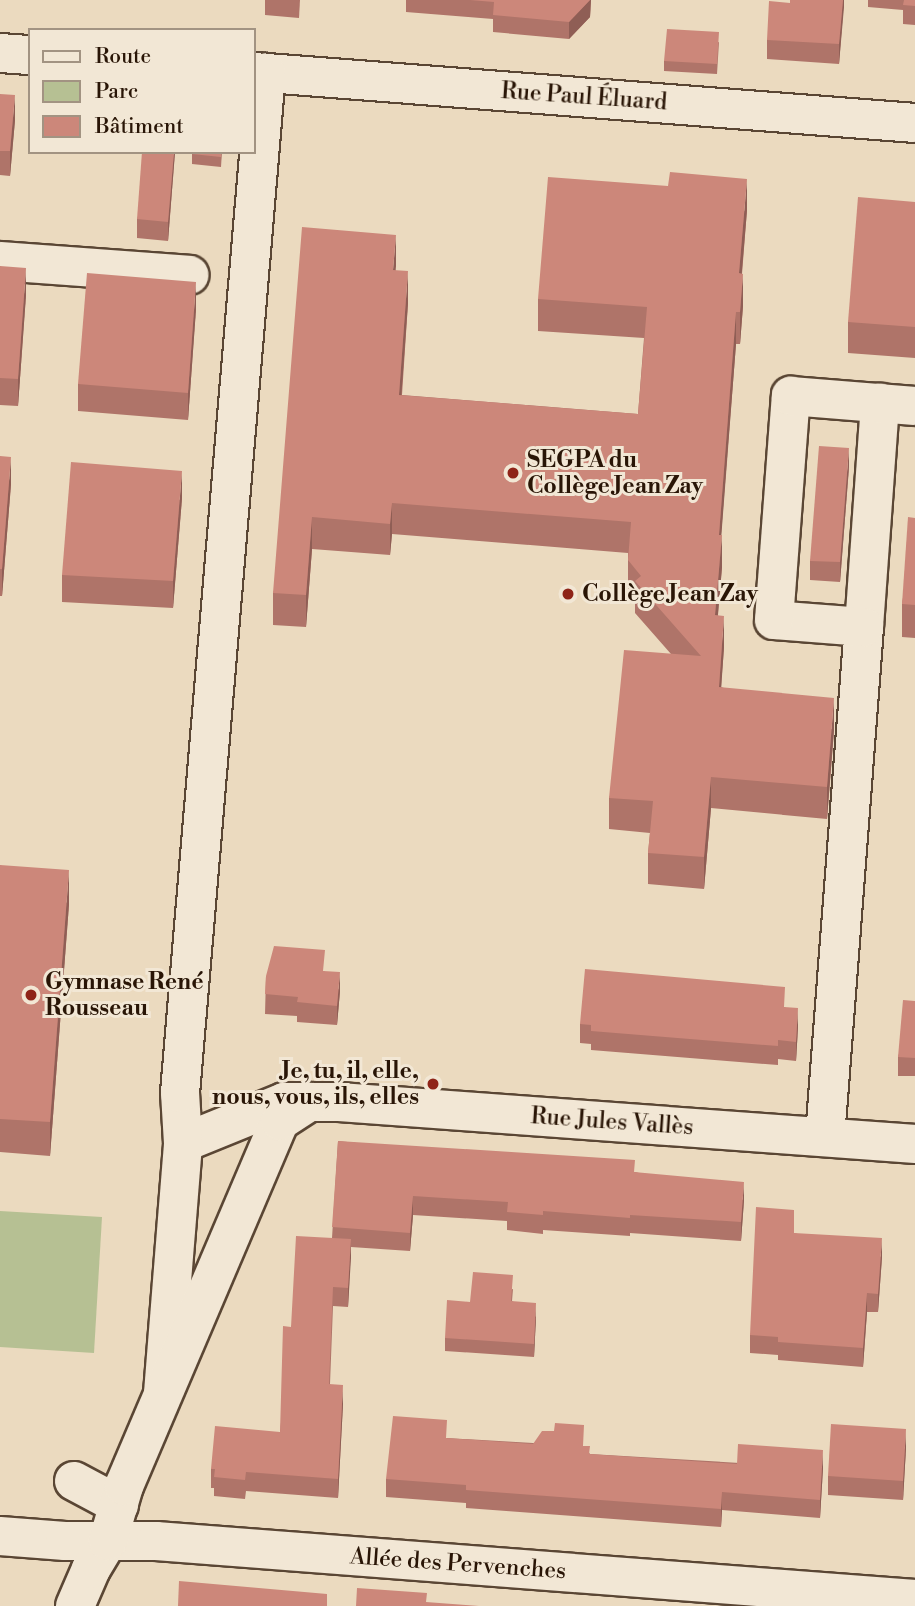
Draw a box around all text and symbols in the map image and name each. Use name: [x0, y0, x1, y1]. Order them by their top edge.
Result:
legend: [28, 28, 256, 154]
text: Route: [95, 44, 151, 70]
street label: Rue Paul Éluard: [500, 77, 668, 117]
text: Parc: [95, 79, 138, 105]
text: Bâtiment: [95, 114, 184, 140]
place label: SEGPA du Collège Jean Zay: [527, 446, 703, 500]
marker: SEGPA du Collège Jean Zay: [505, 465, 521, 481]
place label: Collège Jean Zay: [582, 580, 758, 608]
marker: Collège Jean Zay: [560, 586, 576, 602]
place label: Gymnase René Rousseau: [45, 968, 204, 1022]
marker: Gymnase René Rousseau: [23, 987, 39, 1003]
place label: Je, tu, il, elle, nous, vous, ils, elles: [212, 1057, 419, 1111]
marker: Je, tu, il, elle, nous, vous, ils, elles: [425, 1076, 441, 1092]
street label: Rue Jules Vallès: [530, 1103, 694, 1141]
street label: Allée des Pervenches: [349, 1543, 567, 1585]

